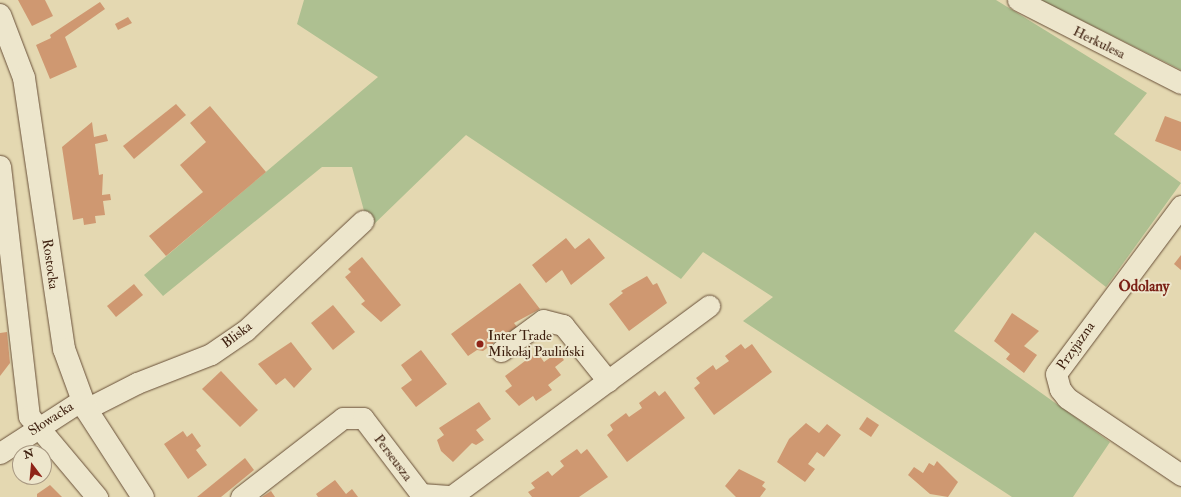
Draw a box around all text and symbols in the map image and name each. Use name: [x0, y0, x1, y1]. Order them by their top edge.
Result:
street label: Herkulesa: [1070, 23, 1128, 63]
street label: Rostocka: [38, 238, 62, 290]
district label: Odolany: [1119, 278, 1169, 296]
street label: Bliska: [219, 318, 255, 352]
street label: Przyjazna: [1053, 319, 1099, 373]
place label: Inter Trade Mikołaj Pauliński: [488, 328, 585, 360]
marker: Inter Trade Mikołaj Pauliński: [475, 339, 485, 349]
street label: Słowacka: [25, 398, 77, 440]
street label: Perseusza: [370, 431, 416, 485]
north arrow: [12, 445, 52, 485]
text: N: [22, 446, 35, 462]

